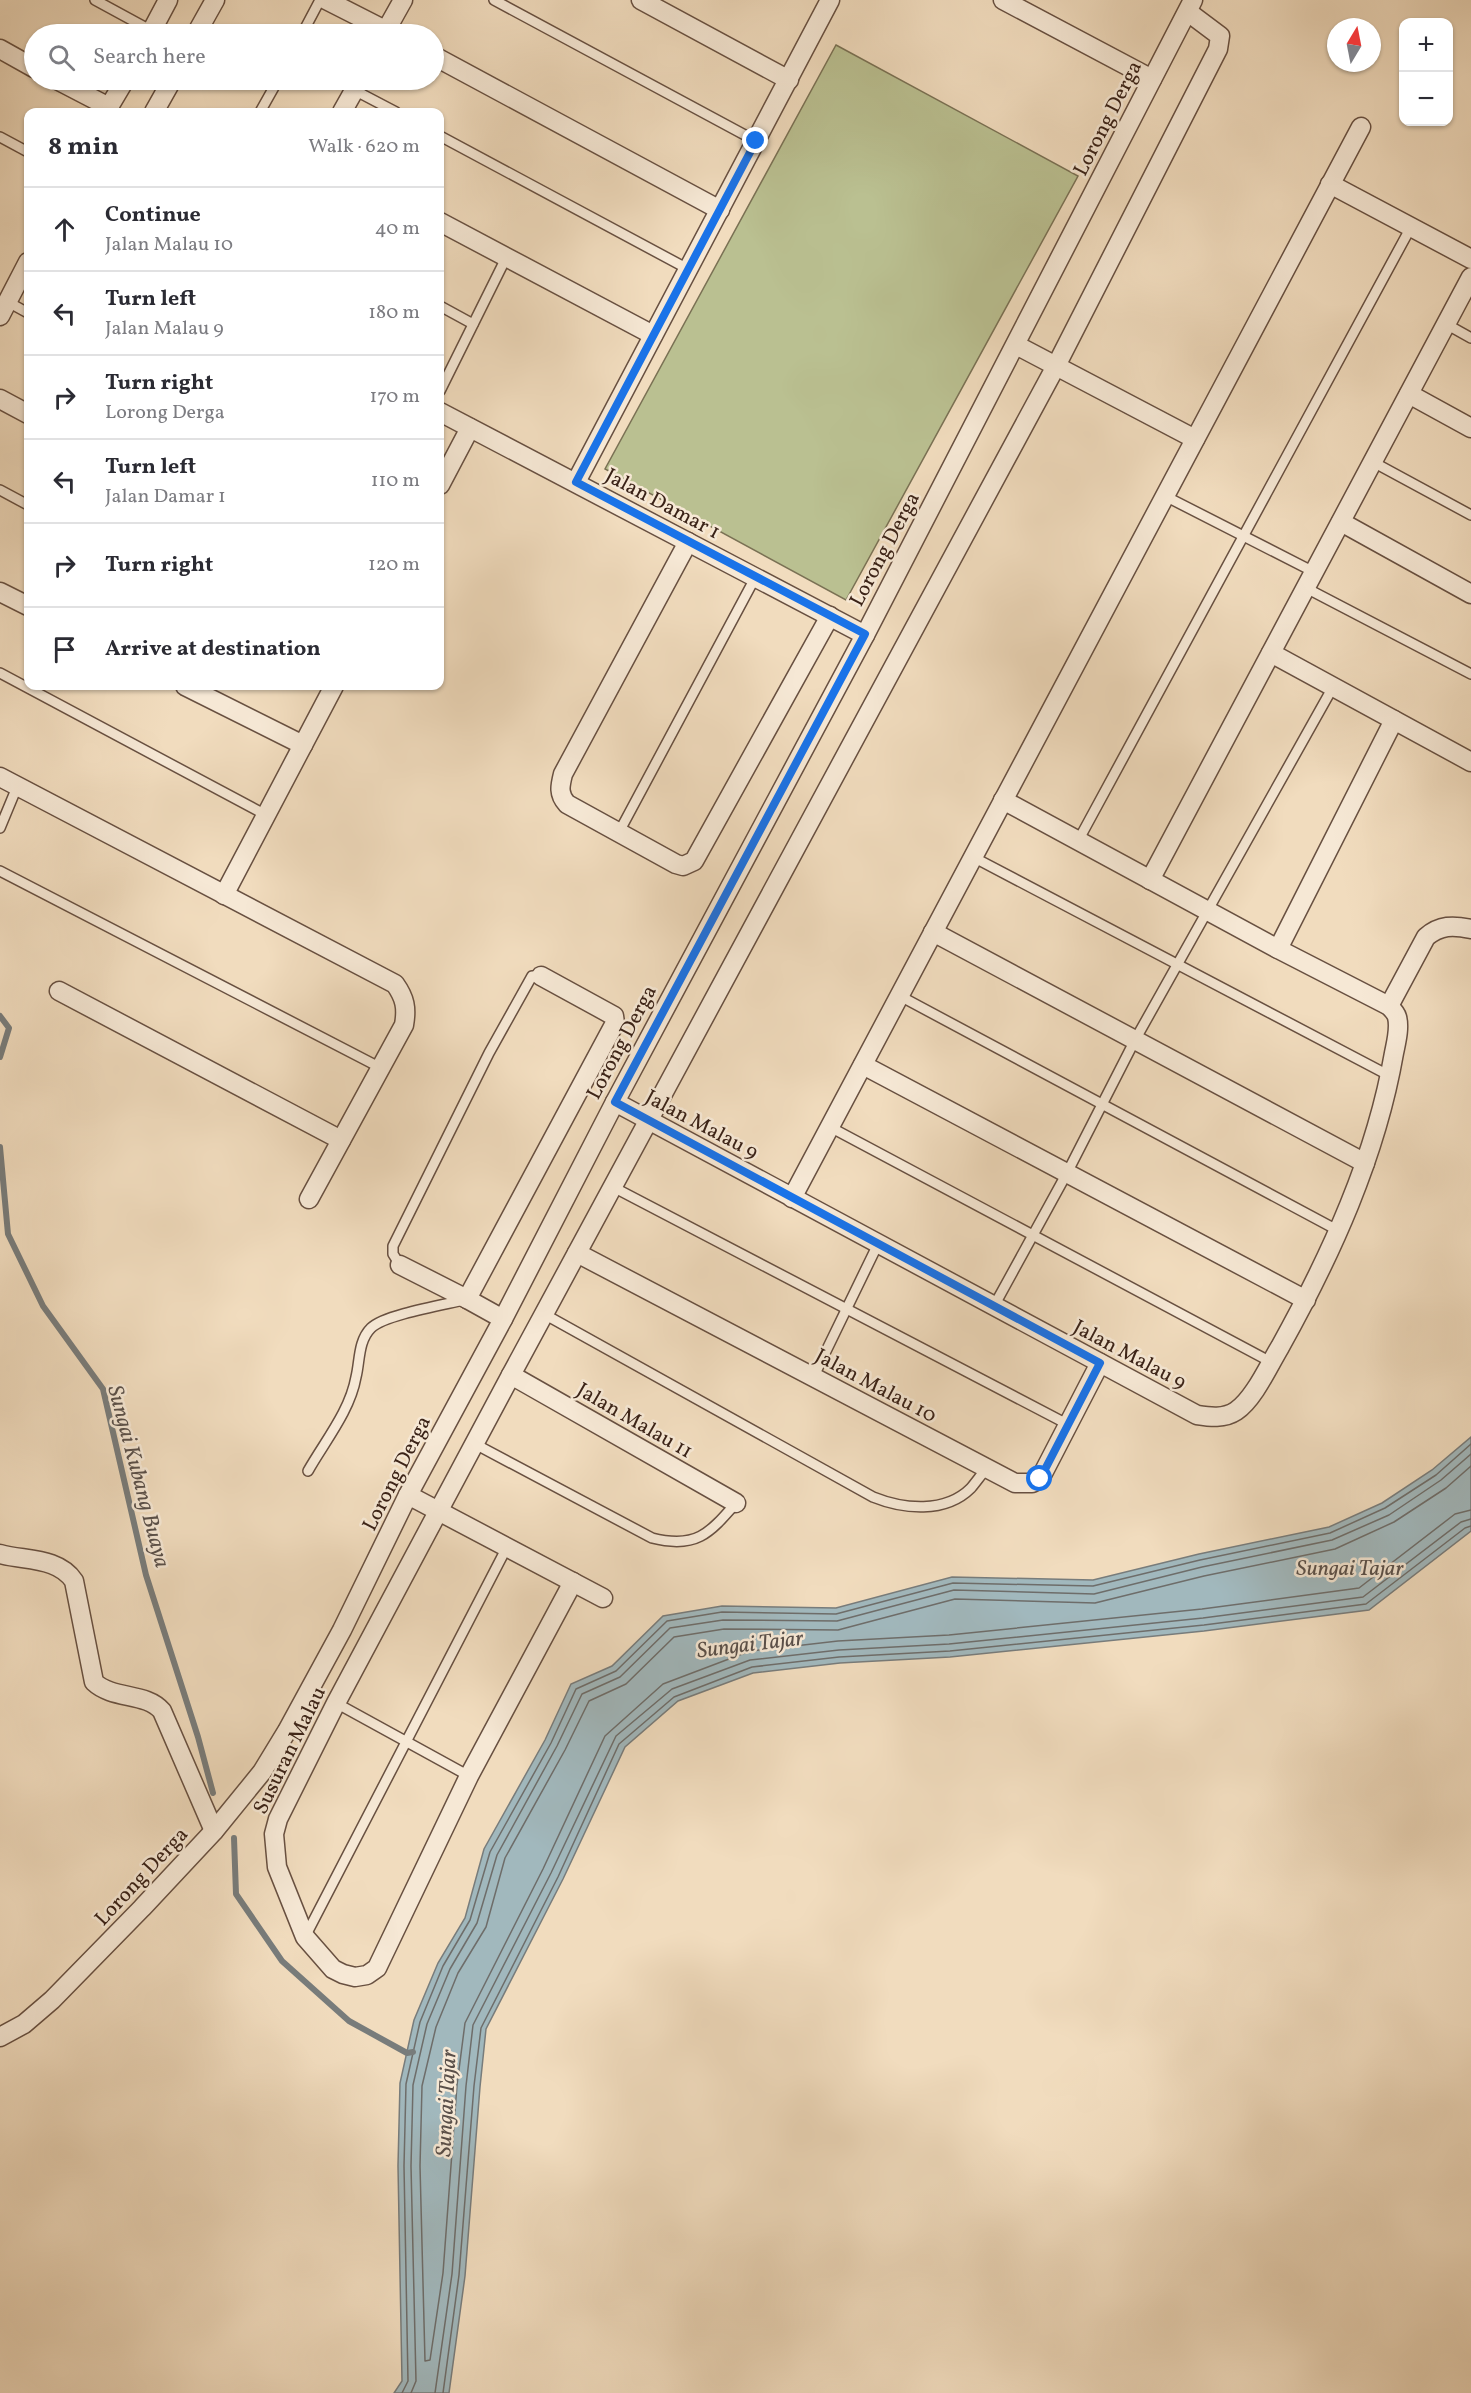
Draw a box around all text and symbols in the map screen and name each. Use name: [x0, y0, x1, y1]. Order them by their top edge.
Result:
north arrow: [1327, 18, 1381, 72]
map controls: [1399, 18, 1453, 126]
button: +: [1399, 18, 1453, 72]
search box: [24, 24, 444, 90]
icon: search: [45, 41, 78, 74]
text: Search here: [93, 42, 206, 73]
street label: Lorong Derga: [1067, 56, 1150, 181]
button: −: [1399, 72, 1453, 126]
route end: [742, 127, 768, 153]
text: 8 min: [48, 129, 119, 165]
text: Walk · 620 m: [308, 133, 420, 161]
text: Continue: [105, 200, 201, 231]
icon: ahead: [48, 213, 81, 246]
text: 40 m: [375, 215, 420, 243]
text: Jalan Malau 10: [105, 231, 233, 259]
text: Turn left: [105, 284, 196, 315]
icon: left: [48, 297, 81, 330]
text: 180 m: [368, 299, 420, 327]
text: Jalan Malau 9: [105, 315, 224, 343]
text: Turn right: [105, 368, 213, 399]
icon: right: [48, 381, 81, 414]
text: 170 m: [370, 383, 420, 411]
text: Lorong Derga: [105, 399, 225, 427]
text: Turn left: [105, 452, 196, 483]
street label: Jalan Damar 1: [599, 462, 725, 547]
icon: left: [48, 465, 81, 498]
text: 110 m: [371, 467, 420, 495]
text: Jalan Damar 1: [105, 483, 226, 511]
street label: Lorong Derga: [843, 487, 928, 612]
icon: right: [48, 549, 81, 582]
text: Turn right: [105, 550, 213, 581]
text: 120 m: [368, 551, 420, 579]
icon: arrive: [48, 633, 81, 666]
text: Arrive at destination: [105, 634, 321, 665]
street label: Lorong Derga: [580, 980, 665, 1105]
street label: Jalan Malau 9: [640, 1083, 763, 1167]
street label: Jalan Malau 9: [1068, 1313, 1191, 1397]
street label: Jalan Malau 10: [809, 1342, 941, 1431]
street label: Jalan Malau 11: [571, 1376, 698, 1466]
water label: Sungai Kubang Buaya: [98, 1382, 177, 1571]
street label: Lorong Derga: [356, 1411, 439, 1536]
route start: [1026, 1465, 1052, 1491]
water label: Sungai Tajar: [1296, 1554, 1404, 1585]
water label: Sungai Tajar: [695, 1623, 806, 1667]
street label: Susuran Malau: [247, 1682, 334, 1819]
street label: Lorong Derga: [89, 1821, 196, 1933]
water label: Sungai Tajar: [429, 2048, 466, 2158]

